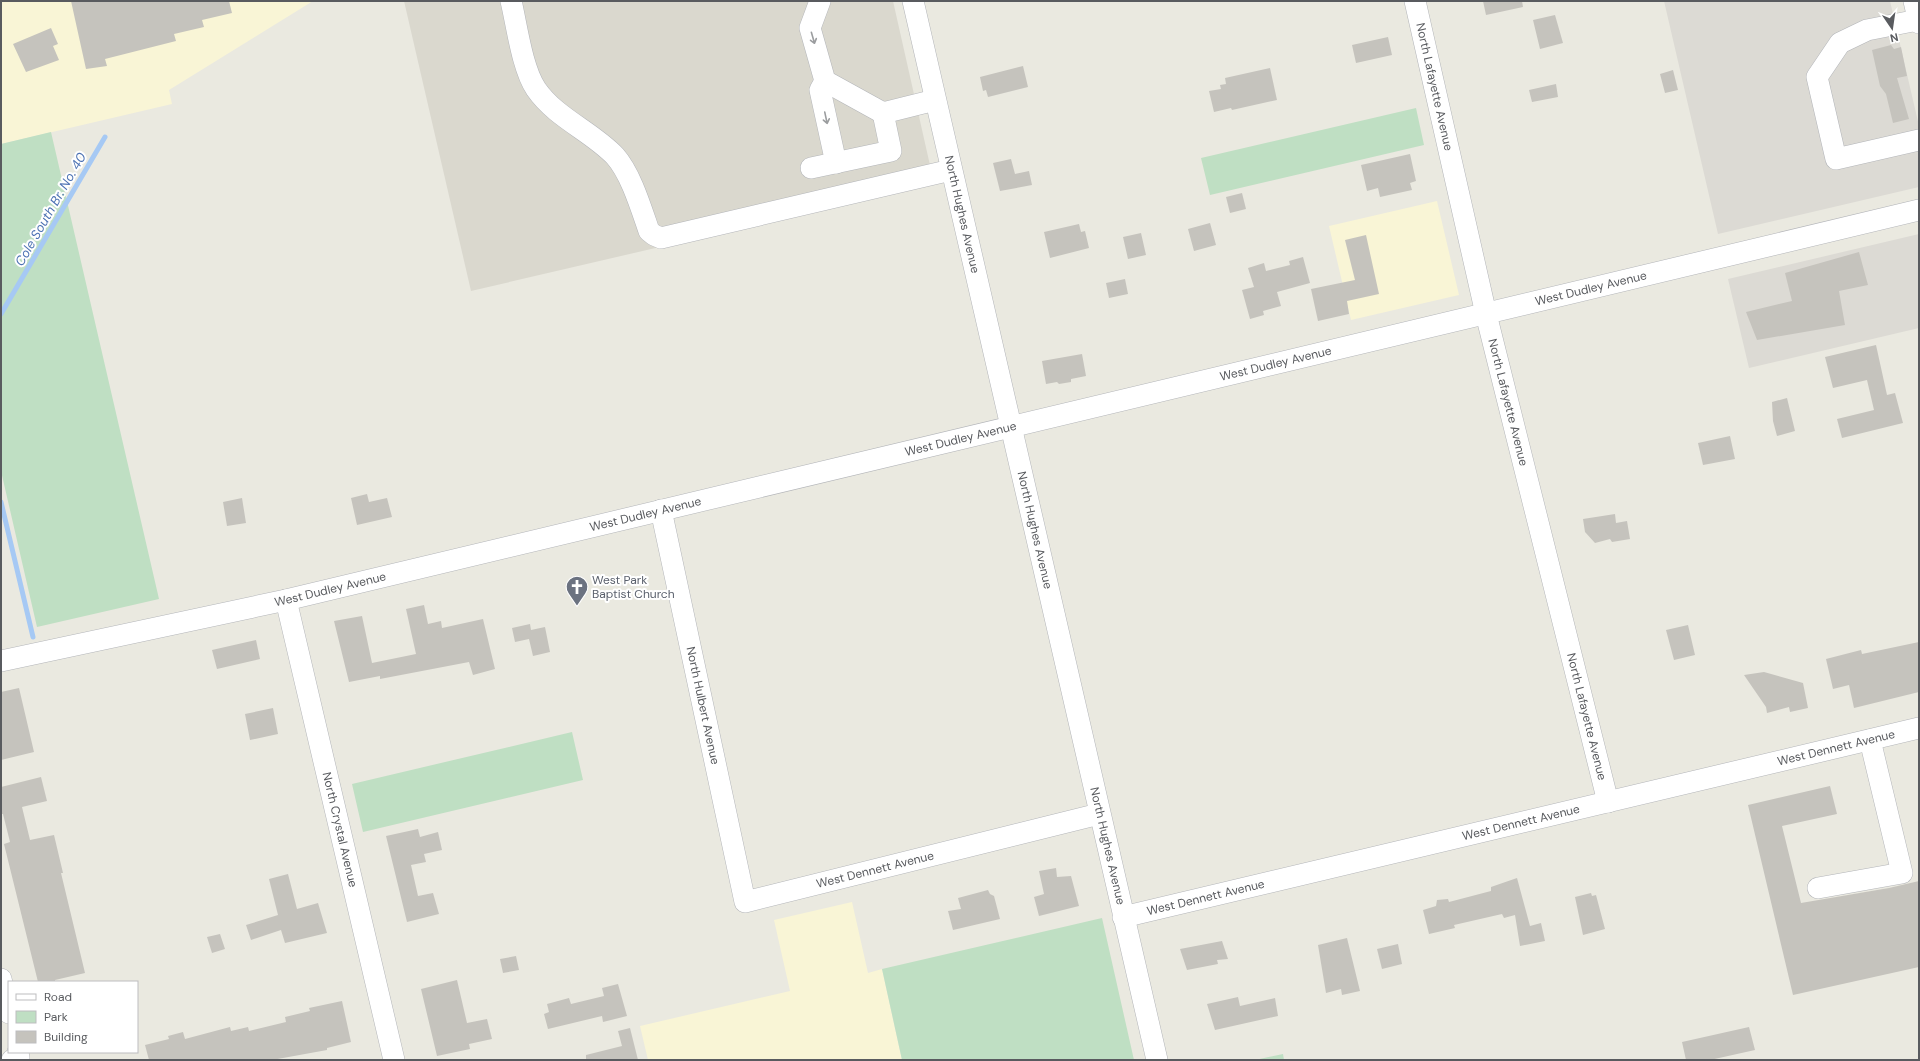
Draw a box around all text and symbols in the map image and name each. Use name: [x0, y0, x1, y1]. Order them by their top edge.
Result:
north arrow: [1872, 8, 1912, 48]
street label: North Lafayette Avenue: [1412, 21, 1457, 152]
text: N: [1889, 30, 1900, 45]
one-way arrow: [810, 31, 817, 44]
one-way arrow: [823, 111, 831, 124]
water label: Cole South Br. No. 40: [11, 149, 90, 269]
street label: North Hughes Avenue: [941, 154, 984, 275]
street label: West Dudley Avenue: [1533, 267, 1648, 309]
street label: North Lafayette Avenue: [1484, 337, 1532, 468]
street label: West Dudley Avenue: [1218, 343, 1333, 385]
street label: West Dudley Avenue: [903, 418, 1018, 460]
street label: North Hughes Avenue: [1014, 470, 1056, 591]
street label: West Dudley Avenue: [588, 493, 703, 535]
street label: West Dudley Avenue: [273, 568, 388, 610]
place label: West Park Baptist Church: [592, 572, 675, 602]
church icon: West Park Baptist Church: [564, 574, 590, 607]
street label: North Hulbert Avenue: [683, 645, 723, 766]
street label: North Lafayette Avenue: [1563, 651, 1610, 782]
street label: West Dennett Avenue: [1776, 726, 1897, 769]
street label: North Crystal Avenue: [319, 771, 361, 889]
street label: North Hughes Avenue: [1086, 785, 1129, 906]
street label: West Dennett Avenue: [1460, 801, 1582, 844]
street label: West Dennett Avenue: [815, 847, 936, 892]
street label: West Dennett Avenue: [1145, 876, 1266, 919]
legend: [8, 981, 138, 1053]
text: Road: [44, 989, 72, 1005]
text: Park: [44, 1009, 68, 1025]
text: Building: [44, 1029, 88, 1045]

